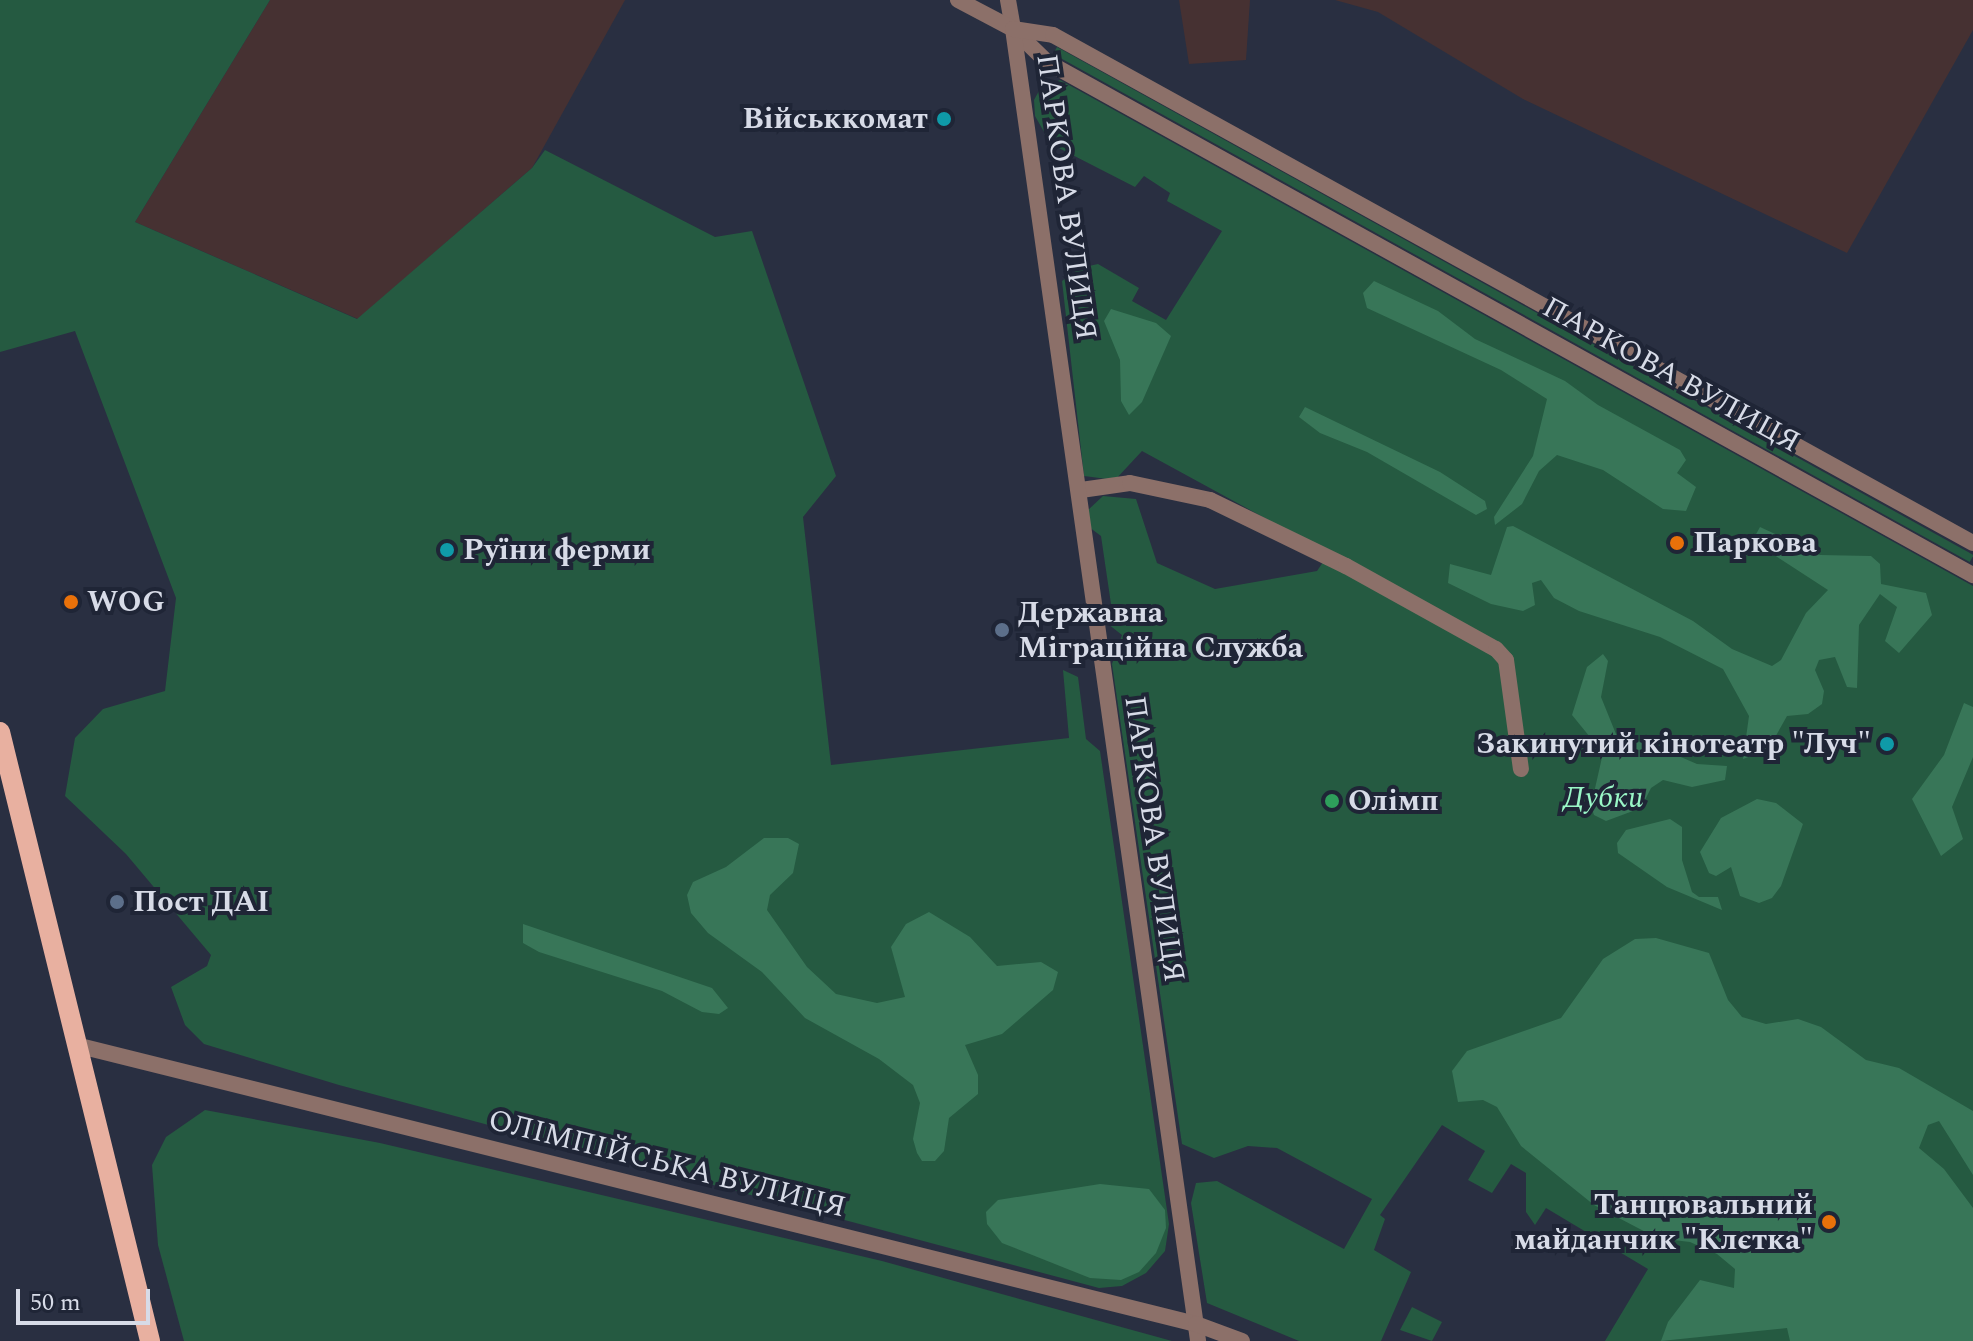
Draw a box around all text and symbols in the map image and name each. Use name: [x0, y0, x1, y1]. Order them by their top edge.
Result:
street label: ПАРКОВА ВУЛИЦЯ: [1028, 52, 1104, 342]
place label: Військкомат: [742, 101, 928, 137]
marker: Військкомат: [935, 110, 953, 128]
street label: ПАРКОВА ВУЛИЦЯ: [1536, 289, 1806, 461]
place label: Паркова: [1693, 525, 1817, 561]
place label: Руїни ферми: [463, 532, 651, 568]
marker: Паркова: [1668, 534, 1686, 552]
marker: Руїни ферми: [438, 541, 456, 559]
place label: WOG: [87, 584, 165, 620]
marker: WOG: [62, 593, 80, 611]
place label: Державна Міграційна Служба: [1018, 595, 1303, 666]
marker: Державна Міграційна Служба: [993, 621, 1011, 639]
street label: ПАРКОВА ВУЛИЦЯ: [1116, 694, 1192, 984]
place label: Закинутий кінотеатр "Луч": [1476, 726, 1871, 762]
marker: Закинутий кінотеатр "Луч": [1878, 735, 1896, 753]
park label: Дубки: [1563, 780, 1643, 816]
place label: Олімп: [1348, 783, 1439, 819]
marker: Олімп: [1323, 792, 1341, 810]
place label: Пост ДАІ: [133, 884, 269, 920]
marker: Пост ДАІ: [108, 893, 126, 911]
street label: ОЛІМПІЙСЬКА ВУЛИЦЯ: [485, 1102, 849, 1226]
place label: Танцювальний майданчик "Клєтка": [1514, 1187, 1813, 1258]
marker: Танцювальний майданчик "Клєтка": [1820, 1213, 1838, 1231]
scale bar: [20, 1273, 154, 1323]
text: 50 m: [30, 1285, 81, 1321]

